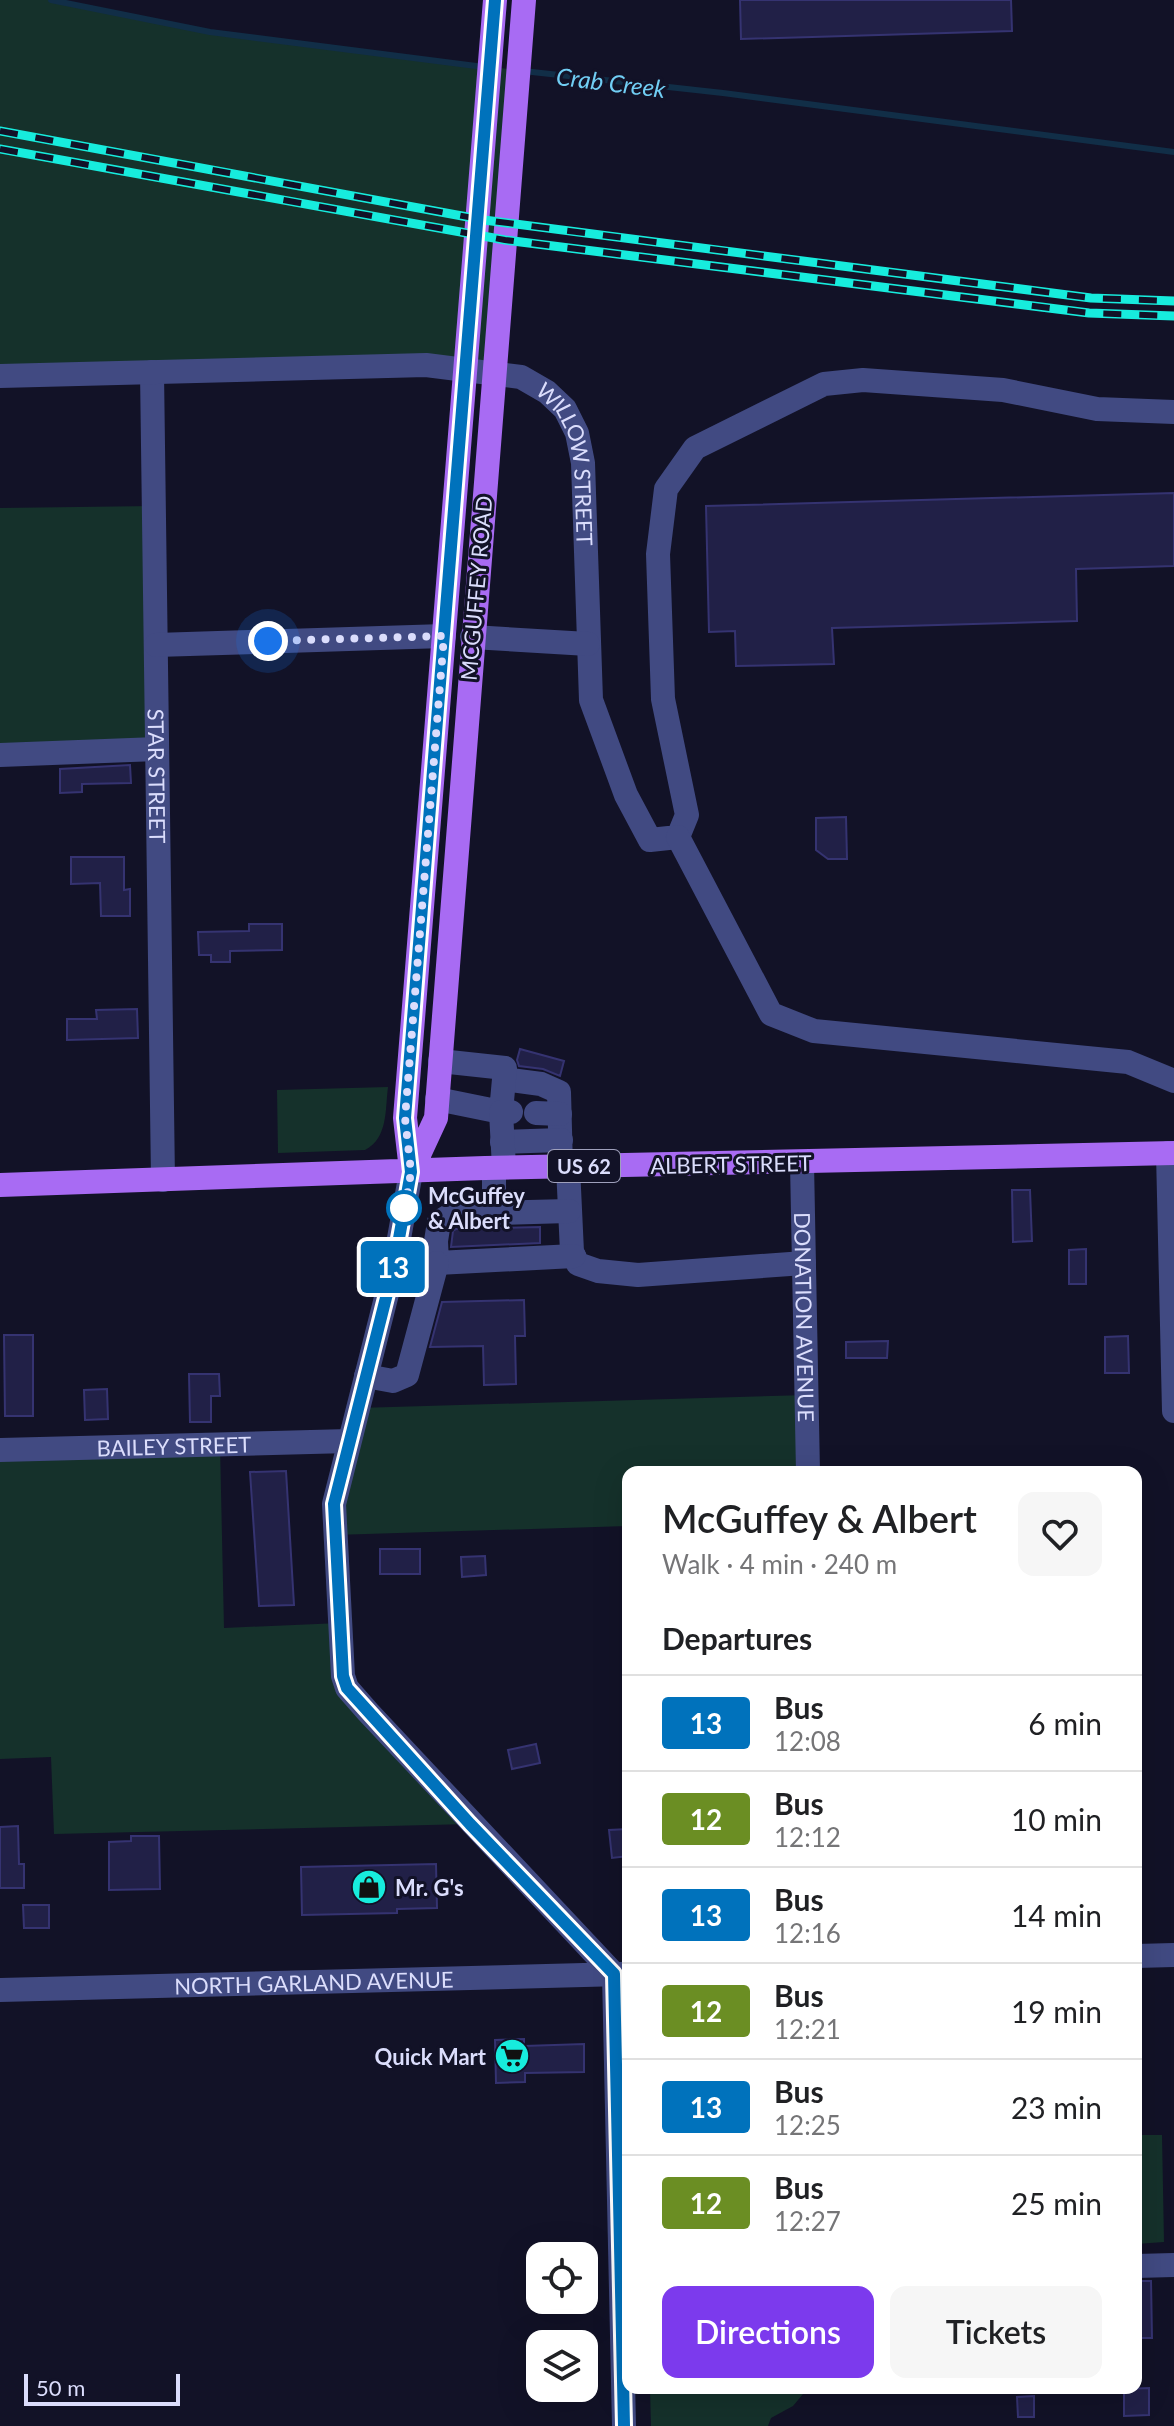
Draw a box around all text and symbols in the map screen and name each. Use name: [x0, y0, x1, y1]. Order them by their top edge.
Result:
water label: Crab Creek: [555, 61, 668, 103]
street label: WILLOW STREET: [531, 376, 599, 546]
street label: MCGUFFEY ROAD: [454, 494, 498, 682]
your location: [248, 621, 288, 661]
street label: STAR STREET: [143, 708, 172, 844]
street label: ALBERT STREET: [650, 1149, 812, 1179]
road number: US 62: [548, 1150, 620, 1182]
place label: McGuffey & Albert: [428, 1182, 525, 1234]
marker: McGuffey & Albert: [387, 1191, 421, 1225]
street label: DONATION AVENUE: [789, 1212, 821, 1422]
line badge: 13: [357, 1241, 429, 1293]
text: 13: [377, 1250, 409, 1284]
street label: BAILEY STREET: [96, 1430, 252, 1461]
button: heart: [1018, 1492, 1102, 1576]
text: McGuffey & Albert: [662, 1495, 977, 1541]
text: Walk · 4 min · 240 m: [662, 1548, 897, 1580]
text: Departures: [662, 1620, 812, 1656]
text: Bus: [774, 1689, 824, 1725]
text: 6 min: [1028, 1705, 1102, 1741]
text: 13: [690, 1706, 722, 1740]
text: 12:08: [774, 1725, 841, 1757]
text: Bus: [774, 1785, 824, 1821]
text: 10 min: [1011, 1801, 1102, 1837]
text: 12: [690, 1802, 722, 1836]
text: 12:12: [774, 1821, 841, 1853]
shop icon: Mr. G's: [350, 1868, 388, 1906]
place label: Mr. G's: [395, 1874, 464, 1901]
text: Bus: [774, 1881, 824, 1917]
text: 14 min: [1011, 1897, 1102, 1933]
text: 13: [690, 1898, 722, 1932]
text: 12:16: [774, 1917, 841, 1949]
street label: NORTH GARLAND AVENUE: [174, 1965, 454, 1999]
text: Bus: [774, 1977, 824, 2013]
text: 19 min: [1011, 1993, 1102, 2029]
text: 12: [690, 1994, 722, 2028]
text: 12:21: [774, 2013, 841, 2045]
supermarket icon: Quick Mart: [493, 2037, 531, 2075]
place label: Quick Mart: [375, 2043, 487, 2070]
text: Bus: [774, 2073, 824, 2109]
text: 23 min: [1011, 2089, 1102, 2125]
text: 13: [690, 2090, 722, 2124]
text: 12:25: [774, 2109, 841, 2141]
text: Bus: [774, 2169, 824, 2205]
text: 25 min: [1011, 2185, 1102, 2221]
text: 12: [690, 2186, 722, 2220]
text: 12:27: [774, 2205, 841, 2237]
map controls: [526, 2242, 598, 2402]
button: locate: [526, 2242, 598, 2314]
button: Directions: [662, 2286, 874, 2378]
button: Tickets: [890, 2286, 1102, 2378]
button: layers: [526, 2330, 598, 2402]
scale bar: [24, 2370, 180, 2406]
text: 50 m: [36, 2374, 85, 2401]

